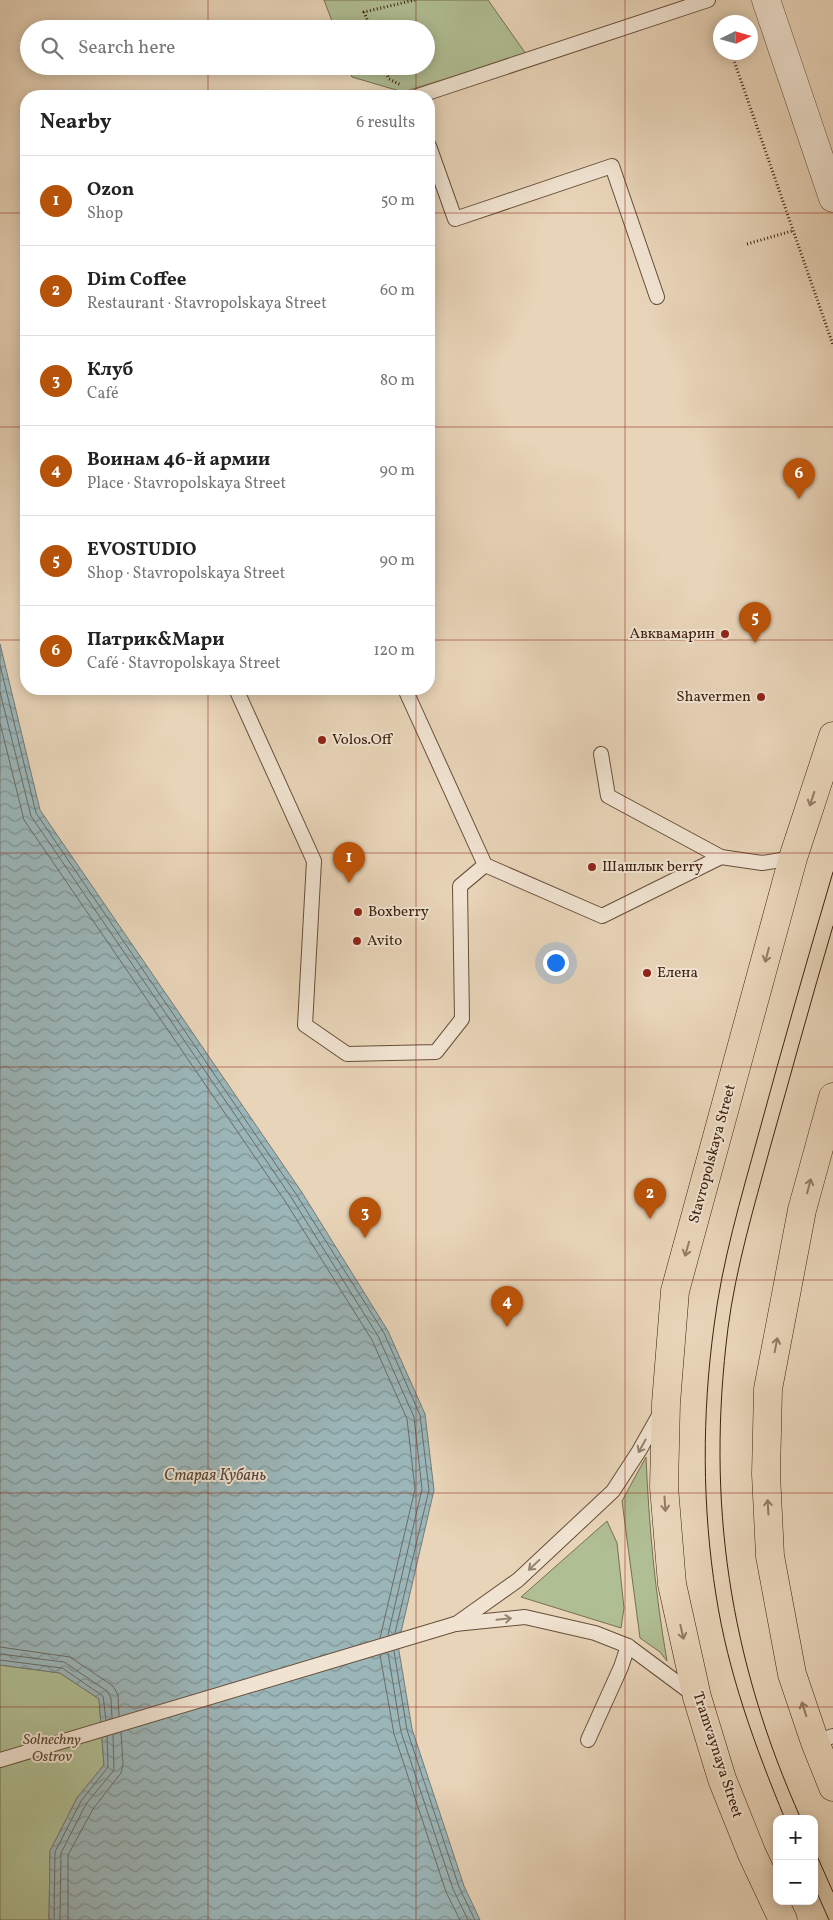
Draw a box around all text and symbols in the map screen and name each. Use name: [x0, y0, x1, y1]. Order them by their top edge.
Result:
north arrow: [713, 15, 758, 60]
search box: [20, 20, 435, 75]
icon: search: [38, 34, 66, 62]
text: Search here: [78, 35, 175, 61]
text: Nearby: [40, 108, 111, 137]
text: 6 results: [356, 112, 415, 134]
text: Ozon: [87, 177, 134, 203]
text: 1: [53, 190, 59, 212]
text: 50 m: [381, 190, 415, 212]
text: Shop: [87, 203, 123, 225]
text: Dim Coffee: [87, 267, 187, 293]
text: 2: [52, 280, 60, 302]
text: 60 m: [380, 280, 415, 302]
text: Restaurant · Stavropolskaya Street: [87, 293, 327, 315]
text: Клуб: [87, 357, 133, 383]
text: 3: [52, 370, 60, 392]
text: 80 m: [380, 370, 415, 392]
text: Café: [87, 383, 118, 405]
text: Воинам 46-й армии: [87, 447, 270, 473]
pin: 6: [783, 458, 815, 499]
text: 4: [51, 460, 61, 482]
text: 90 m: [379, 460, 415, 482]
text: Place · Stavropolskaya Street: [87, 473, 286, 495]
text: EVOSTUDIO: [87, 537, 197, 563]
text: 5: [52, 550, 60, 572]
text: 90 m: [379, 550, 415, 572]
text: Shop · Stavropolskaya Street: [87, 563, 285, 585]
pin: 5: [739, 602, 771, 643]
place label: Авквамарин: [630, 624, 715, 645]
text: Патрик&Мари: [87, 627, 224, 653]
marker: Авквамарин: [719, 628, 731, 640]
text: 6: [52, 640, 60, 662]
text: 120 m: [373, 640, 415, 662]
text: Café · Stavropolskaya Street: [87, 653, 281, 675]
place label: Shavermen: [676, 687, 751, 708]
marker: Shavermen: [755, 691, 767, 703]
place label: Volos.Off: [332, 730, 394, 751]
marker: Volos.Off: [316, 734, 328, 746]
one-way arrow: [807, 790, 817, 806]
pin: 1: [333, 842, 365, 883]
place label: Шашлык berry: [602, 857, 703, 878]
marker: Шашлык berry: [586, 861, 598, 873]
place label: Boxberry: [368, 902, 429, 923]
marker: Boxberry: [352, 906, 364, 918]
place label: Avito: [367, 931, 402, 952]
marker: Avito: [351, 935, 363, 947]
one-way arrow: [762, 946, 771, 962]
your location: [543, 950, 569, 976]
place label: Елена: [657, 963, 698, 984]
marker: Елена: [641, 967, 653, 979]
street label: Stavropolskaya Street: [684, 1082, 742, 1226]
pin: 2: [634, 1178, 666, 1219]
one-way arrow: [805, 1179, 814, 1195]
pin: 3: [349, 1197, 381, 1238]
one-way arrow: [682, 1240, 691, 1256]
pin: 4: [491, 1286, 523, 1327]
one-way arrow: [772, 1338, 782, 1354]
one-way arrow: [637, 1438, 647, 1452]
water label: Старая Кубань: [164, 1465, 266, 1487]
one-way arrow: [661, 1496, 670, 1512]
one-way arrow: [763, 1499, 772, 1515]
one-way arrow: [528, 1559, 540, 1571]
one-way arrow: [495, 1615, 511, 1624]
one-way arrow: [678, 1623, 687, 1639]
street label: Tramvaynaya Street: [687, 1689, 747, 1821]
one-way arrow: [798, 1701, 808, 1717]
park label: Solnechny Ostrov: [23, 1730, 81, 1768]
map controls: [773, 1815, 818, 1905]
button: +: [773, 1815, 818, 1860]
button: −: [773, 1860, 818, 1905]

